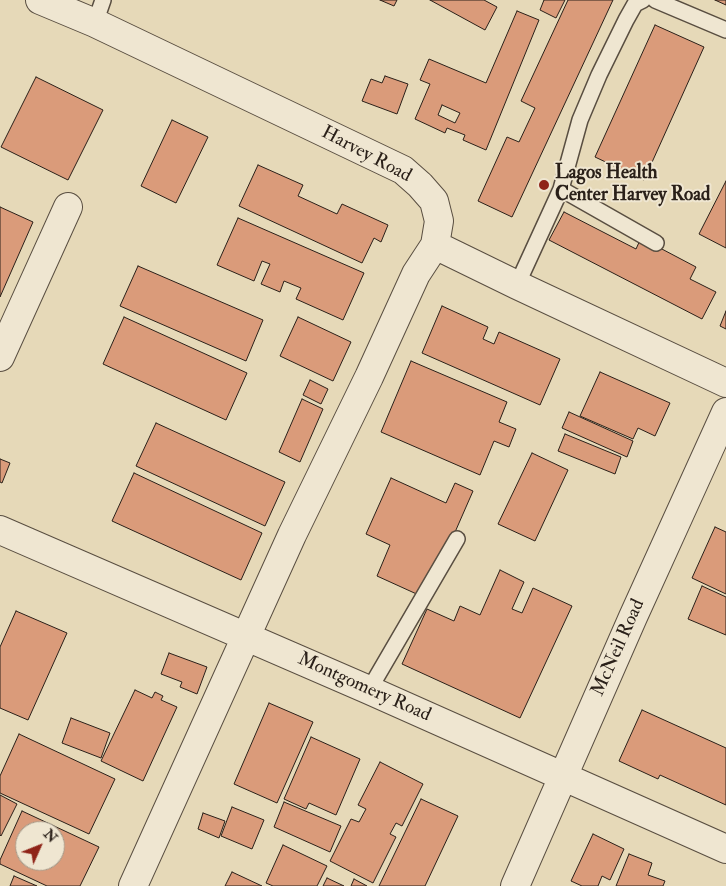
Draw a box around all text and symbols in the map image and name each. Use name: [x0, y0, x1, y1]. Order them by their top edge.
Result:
street label: Harvey Road: [317, 122, 415, 188]
place label: Lagos Health Center Harvey Road: [555, 163, 710, 207]
marker: Lagos Health Center Harvey Road: [537, 178, 551, 192]
street label: McNeil Road: [587, 596, 651, 700]
street label: Montgomery Road: [294, 648, 434, 728]
north arrow: [15, 821, 65, 871]
text: N: [40, 826, 61, 846]

